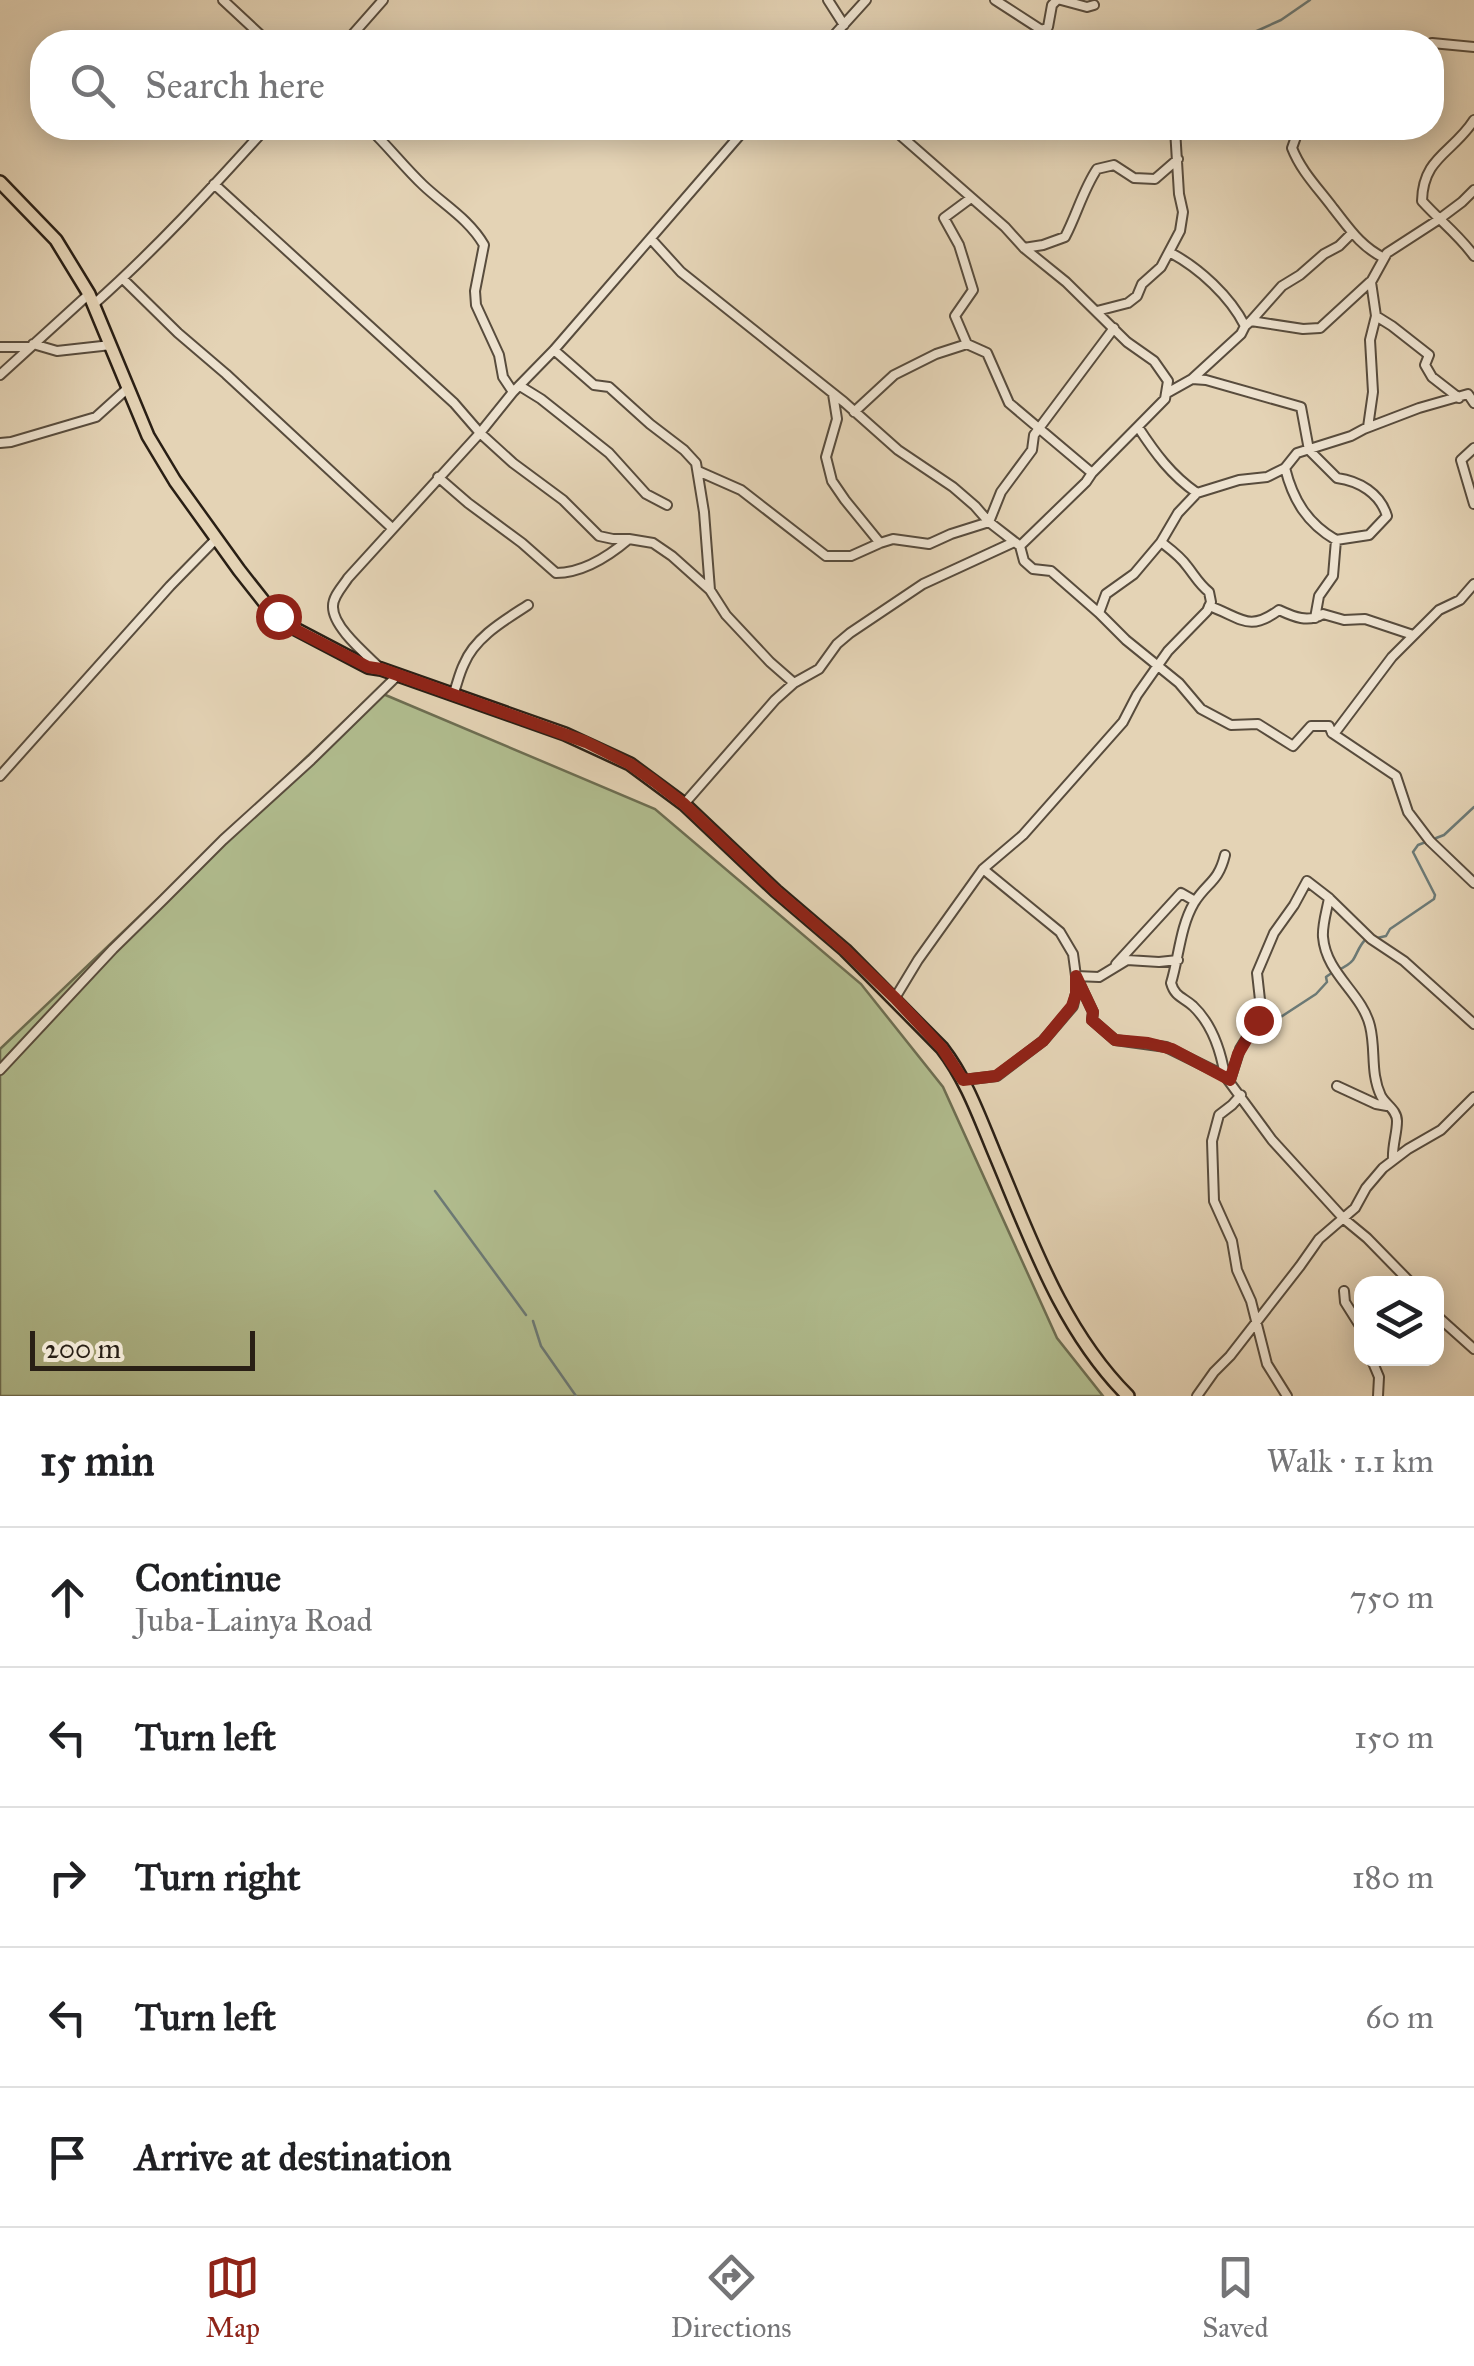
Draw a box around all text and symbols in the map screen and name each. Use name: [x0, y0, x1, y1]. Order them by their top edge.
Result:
search box: [30, 30, 1444, 140]
icon: search: [65, 58, 120, 113]
text: Search here: [145, 62, 325, 108]
route start: [256, 594, 302, 640]
route end: [1236, 998, 1282, 1044]
map controls: [1354, 1276, 1444, 1366]
button: layers: [1354, 1276, 1444, 1366]
scale bar: [30, 1326, 255, 1370]
text: 200 m: [45, 1331, 121, 1366]
text: 15 min: [40, 1435, 154, 1487]
text: Walk · 1.1 km: [1267, 1442, 1434, 1481]
text: Continue: [135, 1555, 281, 1601]
icon: ahead: [40, 1570, 95, 1625]
text: 750 m: [1350, 1578, 1434, 1617]
text: Juba-Lainya Road: [135, 1601, 373, 1640]
icon: left: [40, 1710, 95, 1765]
text: Turn left: [135, 1714, 276, 1760]
text: 150 m: [1354, 1718, 1434, 1757]
icon: right: [40, 1850, 95, 1905]
text: Turn right: [135, 1854, 301, 1900]
text: 180 m: [1352, 1858, 1434, 1897]
icon: left: [40, 1990, 95, 2045]
text: Turn left: [135, 1994, 276, 2040]
text: 60 m: [1365, 1998, 1434, 2037]
icon: arrive: [40, 2130, 95, 2185]
text: Arrive at destination: [135, 2134, 452, 2180]
tab: Map: [205, 2250, 260, 2345]
tab: Directions: [671, 2250, 792, 2345]
tab: Saved: [1202, 2250, 1269, 2345]

